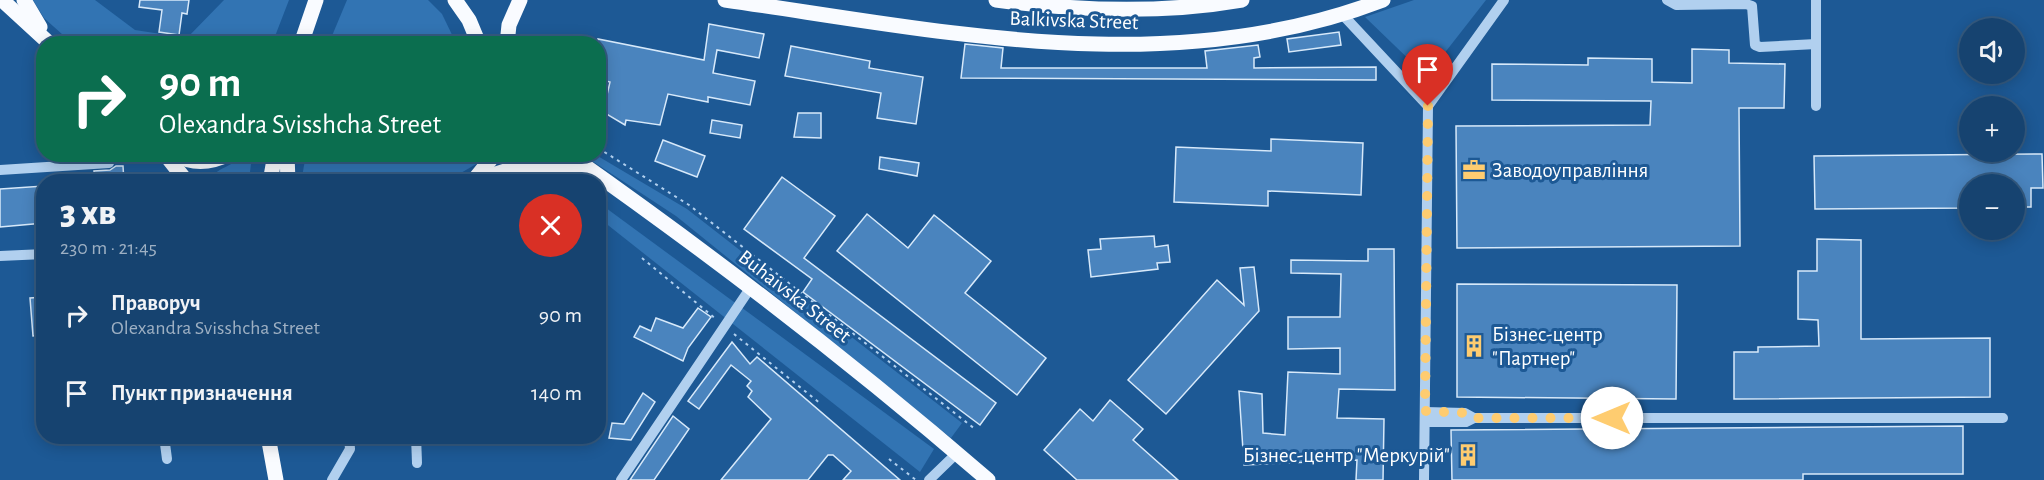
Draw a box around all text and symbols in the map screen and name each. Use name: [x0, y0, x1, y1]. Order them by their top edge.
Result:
street label: Balkivska Street: [1009, 8, 1139, 33]
map controls: [1959, 18, 2025, 240]
button: sound: [1959, 18, 2025, 84]
pin: [1402, 44, 1453, 106]
icon: arrive: [1411, 53, 1444, 86]
icon: right: [60, 60, 138, 138]
text: 90 m: [159, 62, 241, 104]
button: +: [1959, 96, 2025, 162]
text: Olexandra Svisshcha Street: [159, 111, 441, 138]
office icon: Заводоуправління: [1461, 157, 1487, 183]
place label: Заводоуправління: [1492, 160, 1648, 181]
button: −: [1959, 174, 2025, 240]
button: close: [519, 194, 582, 257]
text: 3 хв: [60, 195, 116, 231]
text: 230 m · 21:45: [60, 238, 157, 258]
street label: Buhaivska Street: [735, 246, 855, 347]
text: Праворуч: [111, 292, 201, 314]
icon: right: [60, 299, 93, 332]
text: 90 m: [539, 304, 582, 326]
text: Olexandra Svisshcha Street: [111, 318, 320, 338]
place label: Бізнес-центр "Партнер": [1492, 324, 1603, 369]
building icon: Бізнес-центр "Партнер": [1461, 333, 1487, 359]
icon: arrive: [60, 377, 93, 410]
text: Пункт призначення: [111, 382, 293, 404]
text: 140 m: [531, 382, 582, 404]
position arrow: [1580, 386, 1644, 450]
building icon: Бізнес-центр "Меркурій": [1455, 442, 1481, 468]
place label: Бізнес-центр "Меркурій": [1243, 445, 1450, 466]

